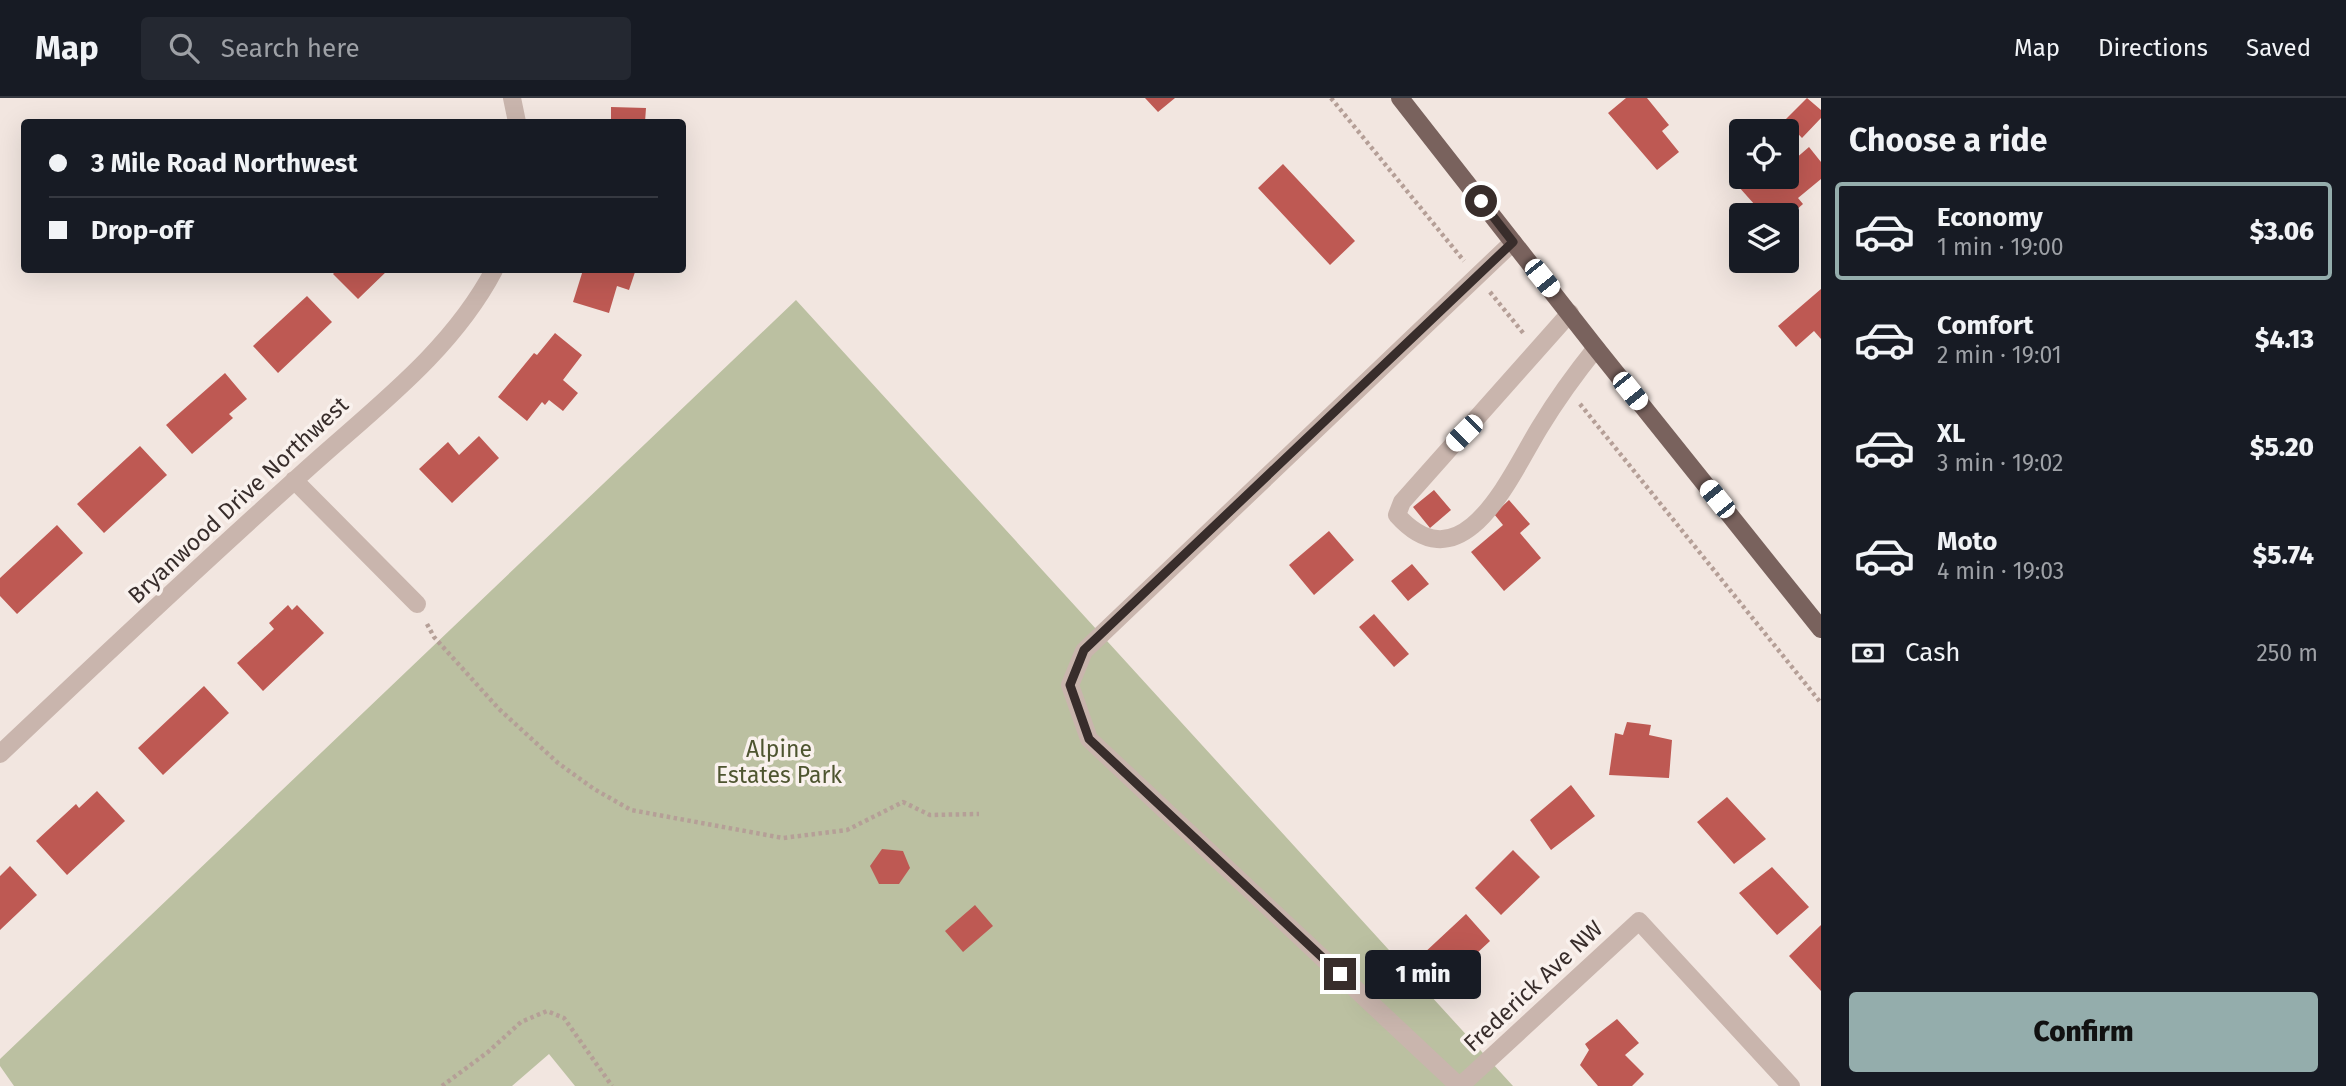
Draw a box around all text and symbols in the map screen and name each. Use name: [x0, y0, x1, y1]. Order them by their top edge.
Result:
search box: [141, 17, 631, 80]
text: Map: [35, 28, 99, 68]
icon: search: [165, 29, 203, 67]
text: Search here: [221, 33, 360, 64]
text: Map: [2014, 34, 2060, 62]
text: Directions: [2098, 34, 2208, 62]
text: Saved: [2246, 34, 2311, 62]
map controls: [1729, 119, 1799, 273]
button: locate: [1729, 119, 1799, 189]
text: Choose a ride: [1849, 121, 2047, 159]
text: 3 Mile Road Northwest: [91, 148, 357, 179]
route start: [1465, 185, 1497, 217]
icon: car: [1853, 200, 1916, 263]
text: Economy: [1937, 202, 2043, 233]
button: layers: [1729, 203, 1799, 273]
text: Drop-off: [91, 215, 193, 246]
text: $3.06: [2250, 216, 2314, 247]
text: 1 min · 19:00: [1937, 233, 2064, 261]
car: [1521, 255, 1564, 301]
icon: car: [1853, 308, 1916, 371]
text: Comfort: [1937, 310, 2033, 341]
text: $4.13: [2255, 324, 2314, 355]
text: 2 min · 19:01: [1937, 341, 2062, 369]
car: [1609, 368, 1652, 414]
street label: Bryanwood Drive Northwest: [122, 390, 354, 609]
car: [1442, 411, 1487, 455]
icon: car: [1853, 416, 1916, 479]
text: XL: [1937, 418, 1965, 449]
text: $5.20: [2250, 432, 2314, 463]
text: 3 min · 19:02: [1937, 449, 2063, 477]
car: [1696, 476, 1739, 522]
icon: car: [1853, 524, 1916, 587]
text: Moto: [1937, 526, 1997, 557]
text: $5.74: [2253, 540, 2314, 571]
text: 4 min · 19:03: [1937, 557, 2064, 585]
icon: cash: [1849, 634, 1887, 672]
text: Cash: [1905, 637, 1961, 668]
text: 250 m: [2256, 639, 2318, 667]
park label: Alpine Estates Park: [716, 735, 842, 789]
street label: Frederick Ave NW: [1458, 915, 1608, 1057]
callout: 1 min: [1364, 950, 1480, 998]
route end: [1324, 958, 1356, 990]
text: 1 min: [1395, 960, 1451, 988]
button: Confirm: [1849, 992, 2318, 1072]

